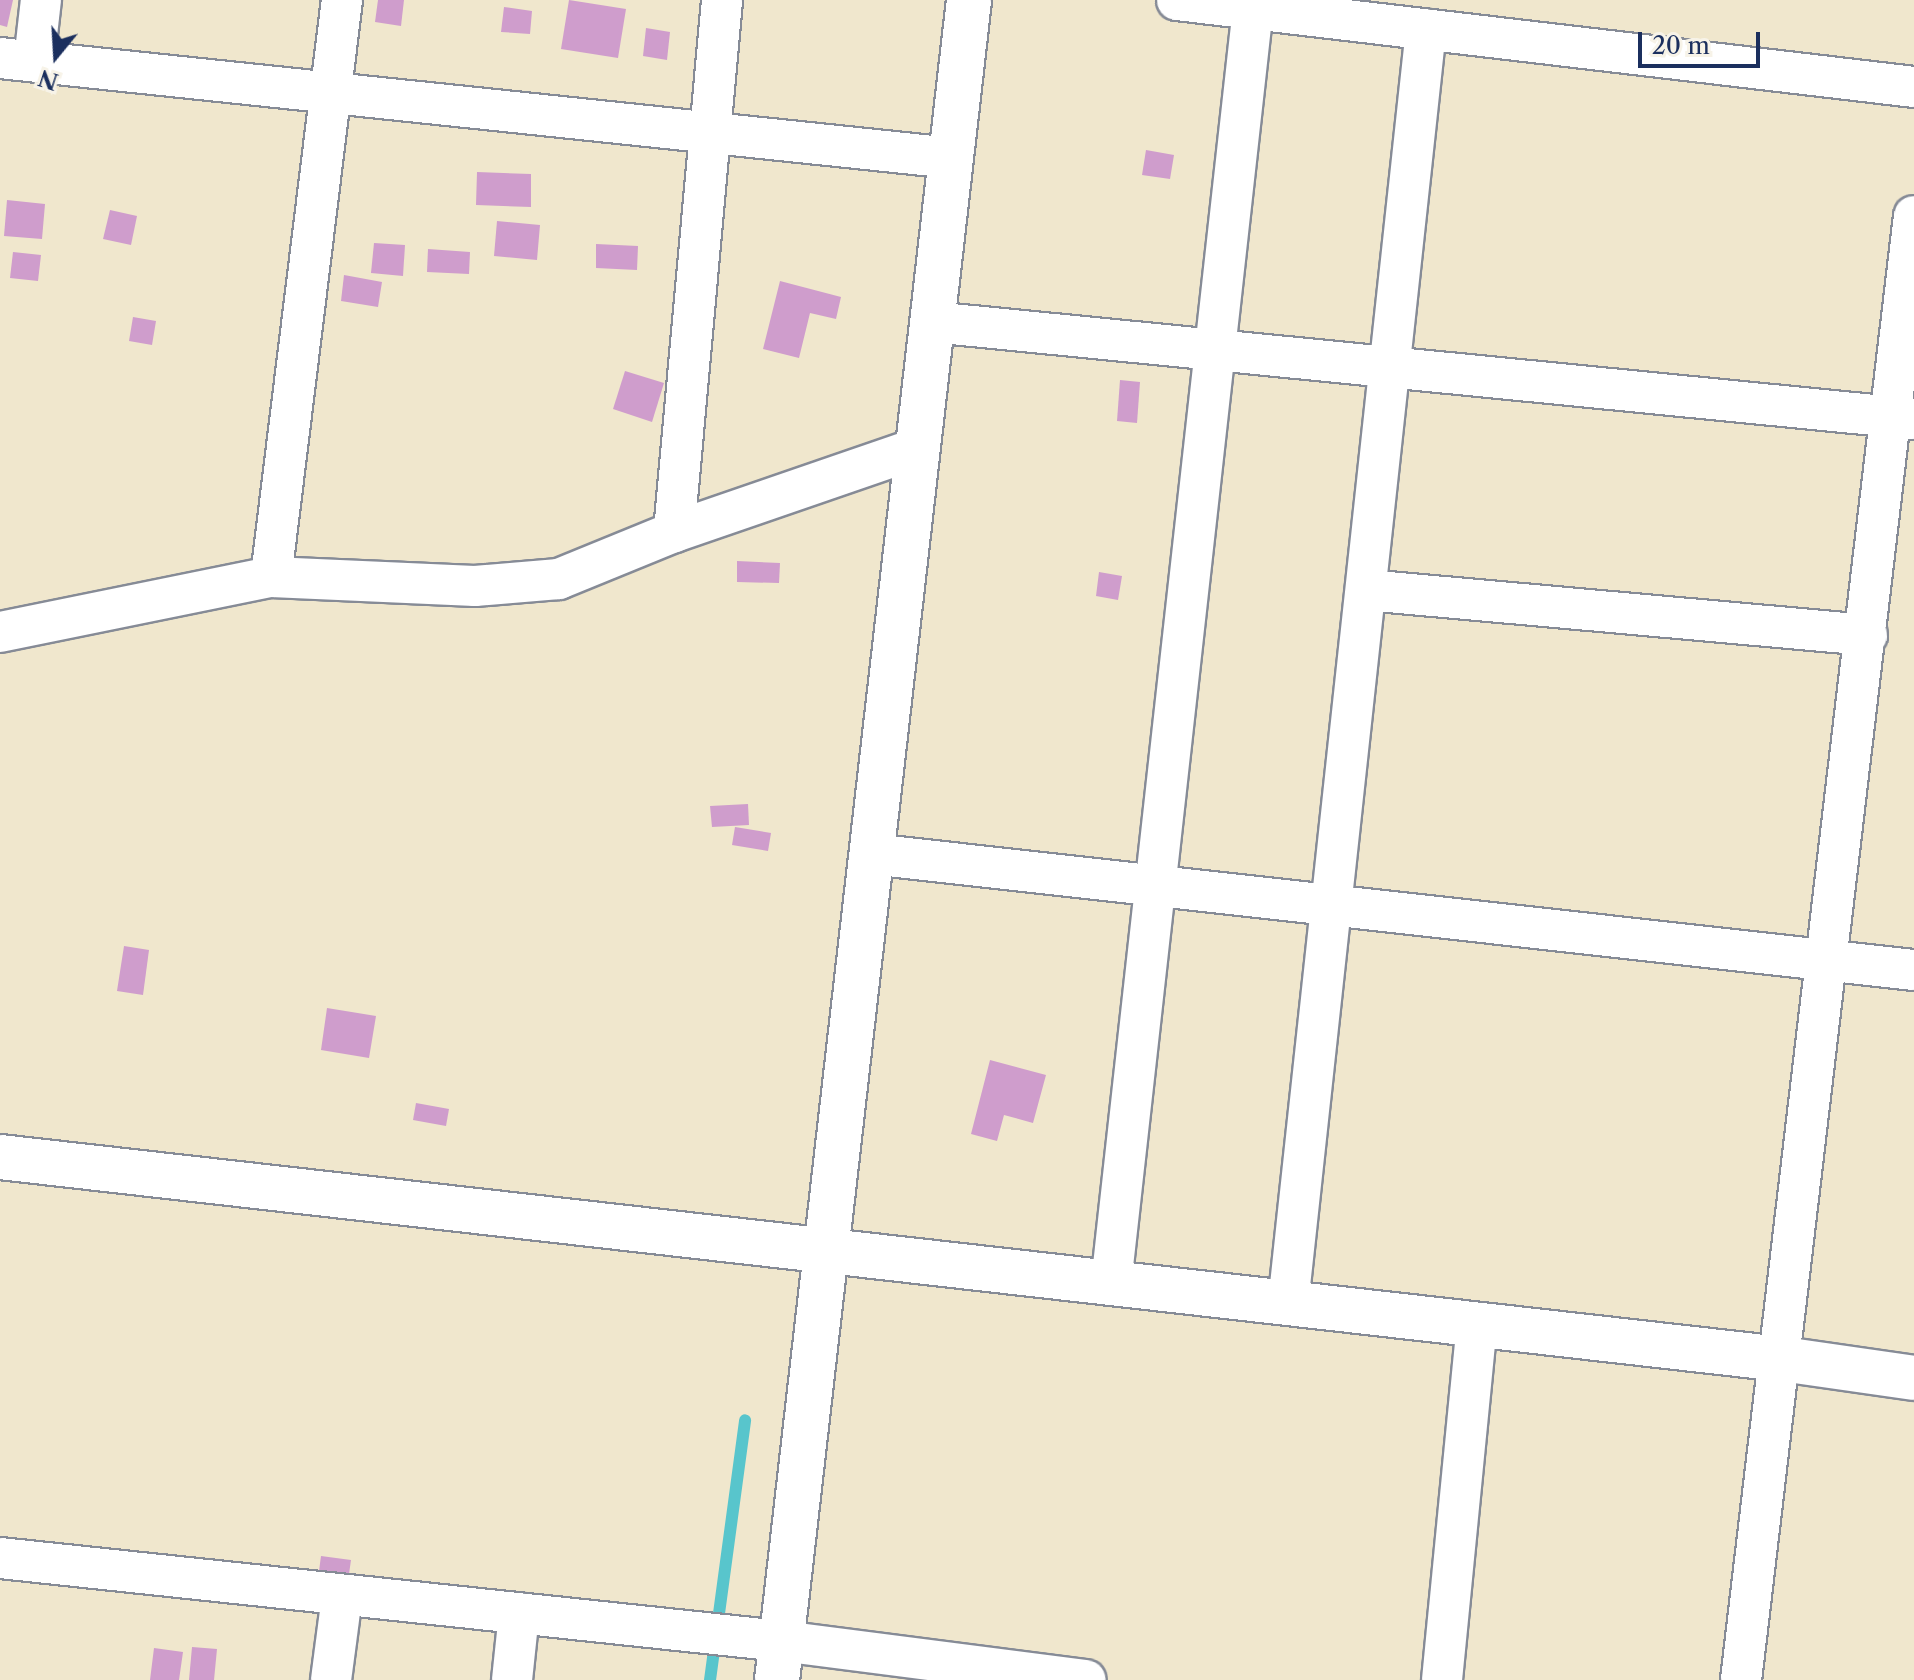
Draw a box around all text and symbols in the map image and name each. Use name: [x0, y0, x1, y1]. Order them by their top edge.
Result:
north arrow: [16, 16, 96, 96]
scale bar: [1642, 16, 1764, 66]
text: 20 m: [1652, 31, 1710, 60]
text: N: [35, 64, 62, 95]

